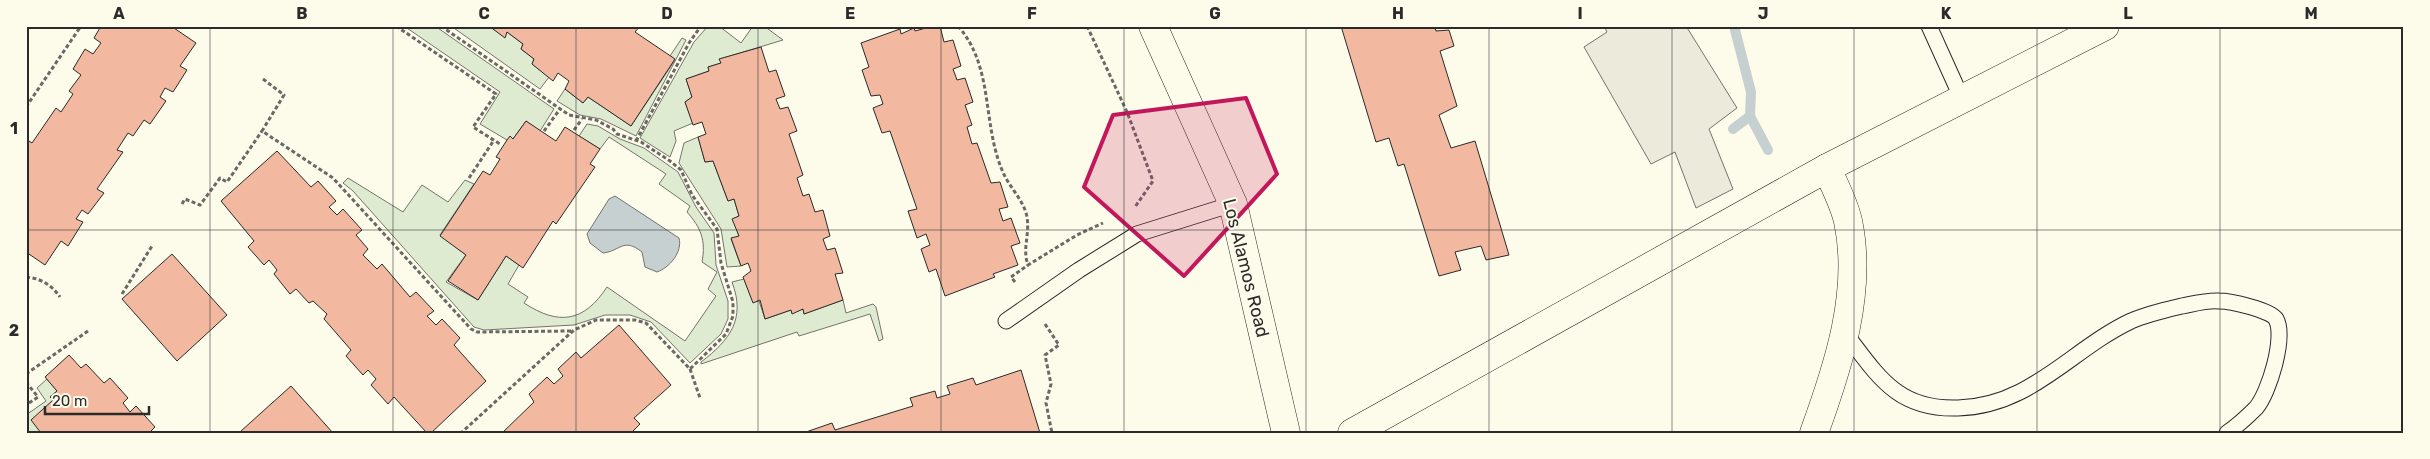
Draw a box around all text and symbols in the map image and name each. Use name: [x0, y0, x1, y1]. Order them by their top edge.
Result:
text: A: [113, 4, 125, 23]
text: B: [296, 4, 308, 23]
text: C: [478, 4, 490, 23]
text: D: [661, 4, 673, 23]
text: E: [845, 4, 855, 23]
text: F: [1027, 4, 1037, 23]
text: G: [1209, 4, 1221, 23]
text: H: [1392, 4, 1404, 23]
text: I: [1577, 4, 1583, 23]
text: J: [1758, 4, 1768, 23]
text: K: [1941, 4, 1952, 23]
text: L: [2123, 4, 2133, 23]
text: M: [2304, 4, 2318, 23]
text: 1: [10, 119, 18, 138]
street label: Los Alamos Road: [1218, 196, 1274, 340]
text: 2: [9, 321, 19, 340]
scale bar: [45, 384, 149, 416]
text: 20 m: [52, 392, 87, 410]

